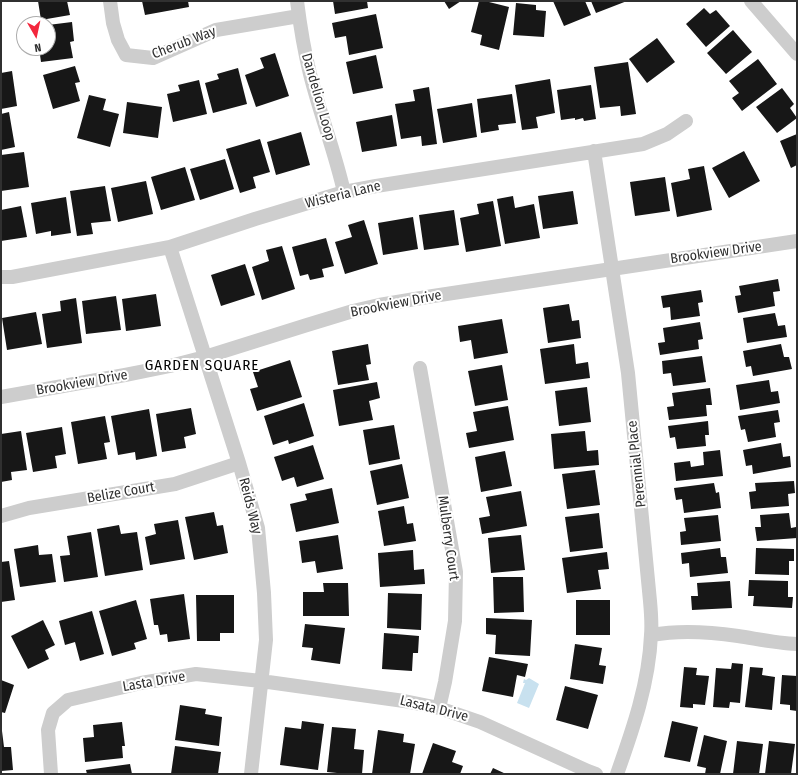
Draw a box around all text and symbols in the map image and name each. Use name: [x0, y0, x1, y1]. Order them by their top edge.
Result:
north arrow: [16, 16, 56, 56]
street label: Cherub Way: [150, 23, 218, 63]
text: N: [34, 40, 42, 54]
street label: Dandelion Loop: [298, 51, 338, 143]
street label: Wisteria Lane: [304, 178, 382, 212]
street label: Brookview Drive: [669, 238, 763, 268]
street label: Brookview Drive: [349, 287, 443, 321]
district label: GARDEN SQUARE: [145, 357, 259, 375]
street label: Brookview Drive: [35, 367, 129, 399]
street label: Perennial Place: [624, 420, 650, 508]
street label: Reids Way: [235, 476, 265, 536]
street label: Belize Court: [86, 479, 156, 507]
street label: Mulberry Court: [434, 494, 462, 582]
street label: Lasta Drive: [121, 668, 187, 696]
street label: Lasata Drive: [398, 692, 470, 726]

